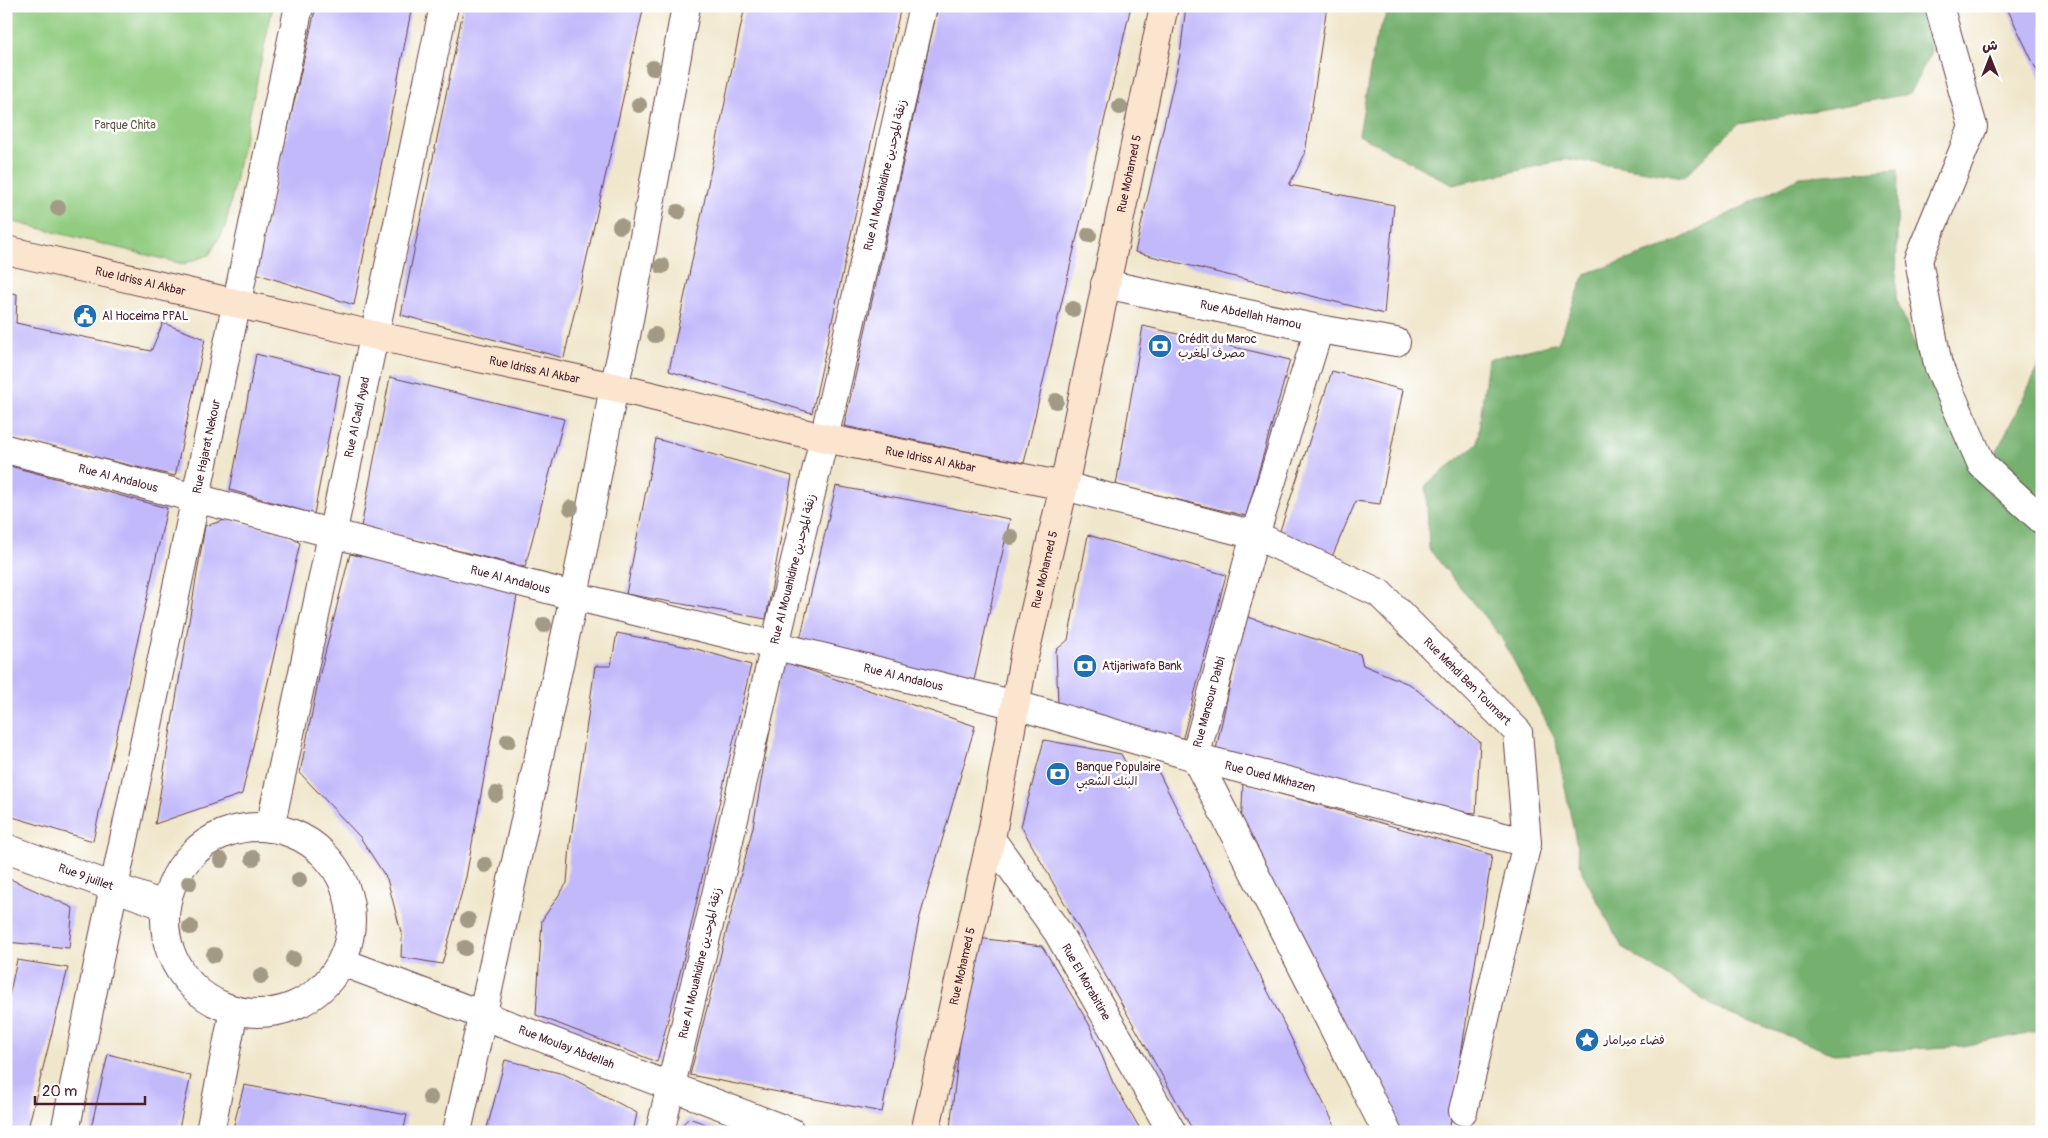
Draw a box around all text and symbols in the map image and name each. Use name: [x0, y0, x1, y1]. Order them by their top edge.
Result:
north arrow: [1966, 32, 2016, 82]
text: ش: [1982, 37, 1998, 54]
street label: Rue Al Mouahidine زنقة الموحدين: [861, 98, 910, 252]
park label: Parque Chita: [94, 118, 156, 133]
street label: Rue Mohamed 5: [1114, 133, 1145, 214]
street label: Rue Idriss Al Akbar: [94, 264, 188, 300]
street label: Rue Abdellah Hamou: [1199, 297, 1303, 333]
public building icon: Al Hoceima PPAL: [72, 303, 98, 329]
place label: Al Hoceima PPAL: [102, 309, 189, 324]
place label: Crédit du Maroc مصرف المغرب: [1178, 332, 1257, 361]
bank icon: Crédit du Maroc مصرف المغرب: [1147, 333, 1173, 359]
street label: Rue Idriss Al Akbar: [488, 353, 582, 388]
street label: Rue Al Cadi Ayad: [342, 375, 373, 459]
street label: Rue Hajarat Nekour: [190, 397, 224, 495]
street label: Rue Idriss Al Akbar: [884, 443, 978, 476]
street label: Rue Al Andalous: [77, 461, 160, 496]
street label: Rue Al Mouahidine زنقة الموحدين: [768, 492, 819, 646]
street label: Rue Mohamed 5: [1029, 529, 1061, 610]
street label: Rue Al Andalous: [469, 563, 552, 598]
street label: Rue Mehdi Ben Toumart: [1420, 635, 1514, 729]
bank icon: Atijariwafa Bank: [1072, 653, 1098, 679]
street label: Rue Mansour Dahbi: [1190, 655, 1229, 749]
place label: Atijariwafa Bank: [1102, 659, 1182, 674]
street label: Rue Al Andalous: [862, 661, 945, 695]
street label: Rue Oued Mkhazen: [1223, 758, 1317, 796]
place label: Banque Populaire البنك الشعبي: [1076, 760, 1160, 792]
bank icon: Banque Populaire البنك الشعبي: [1045, 761, 1071, 787]
street label: Rue 9 juillet: [56, 861, 115, 894]
street label: Rue Al Mouahidine زنقة الموحدين: [676, 886, 725, 1040]
street label: Rue Mohamed 5: [947, 926, 979, 1007]
street label: Rue El Morabitine: [1058, 941, 1114, 1023]
street label: Rue Moulay Abdellah: [516, 1022, 617, 1073]
place icon: فضاء ميرامار: [1574, 1027, 1600, 1053]
place label: فضاء ميرامار: [1603, 1033, 1665, 1048]
scale bar: [35, 1073, 145, 1105]
text: 20 m: [42, 1082, 77, 1101]

